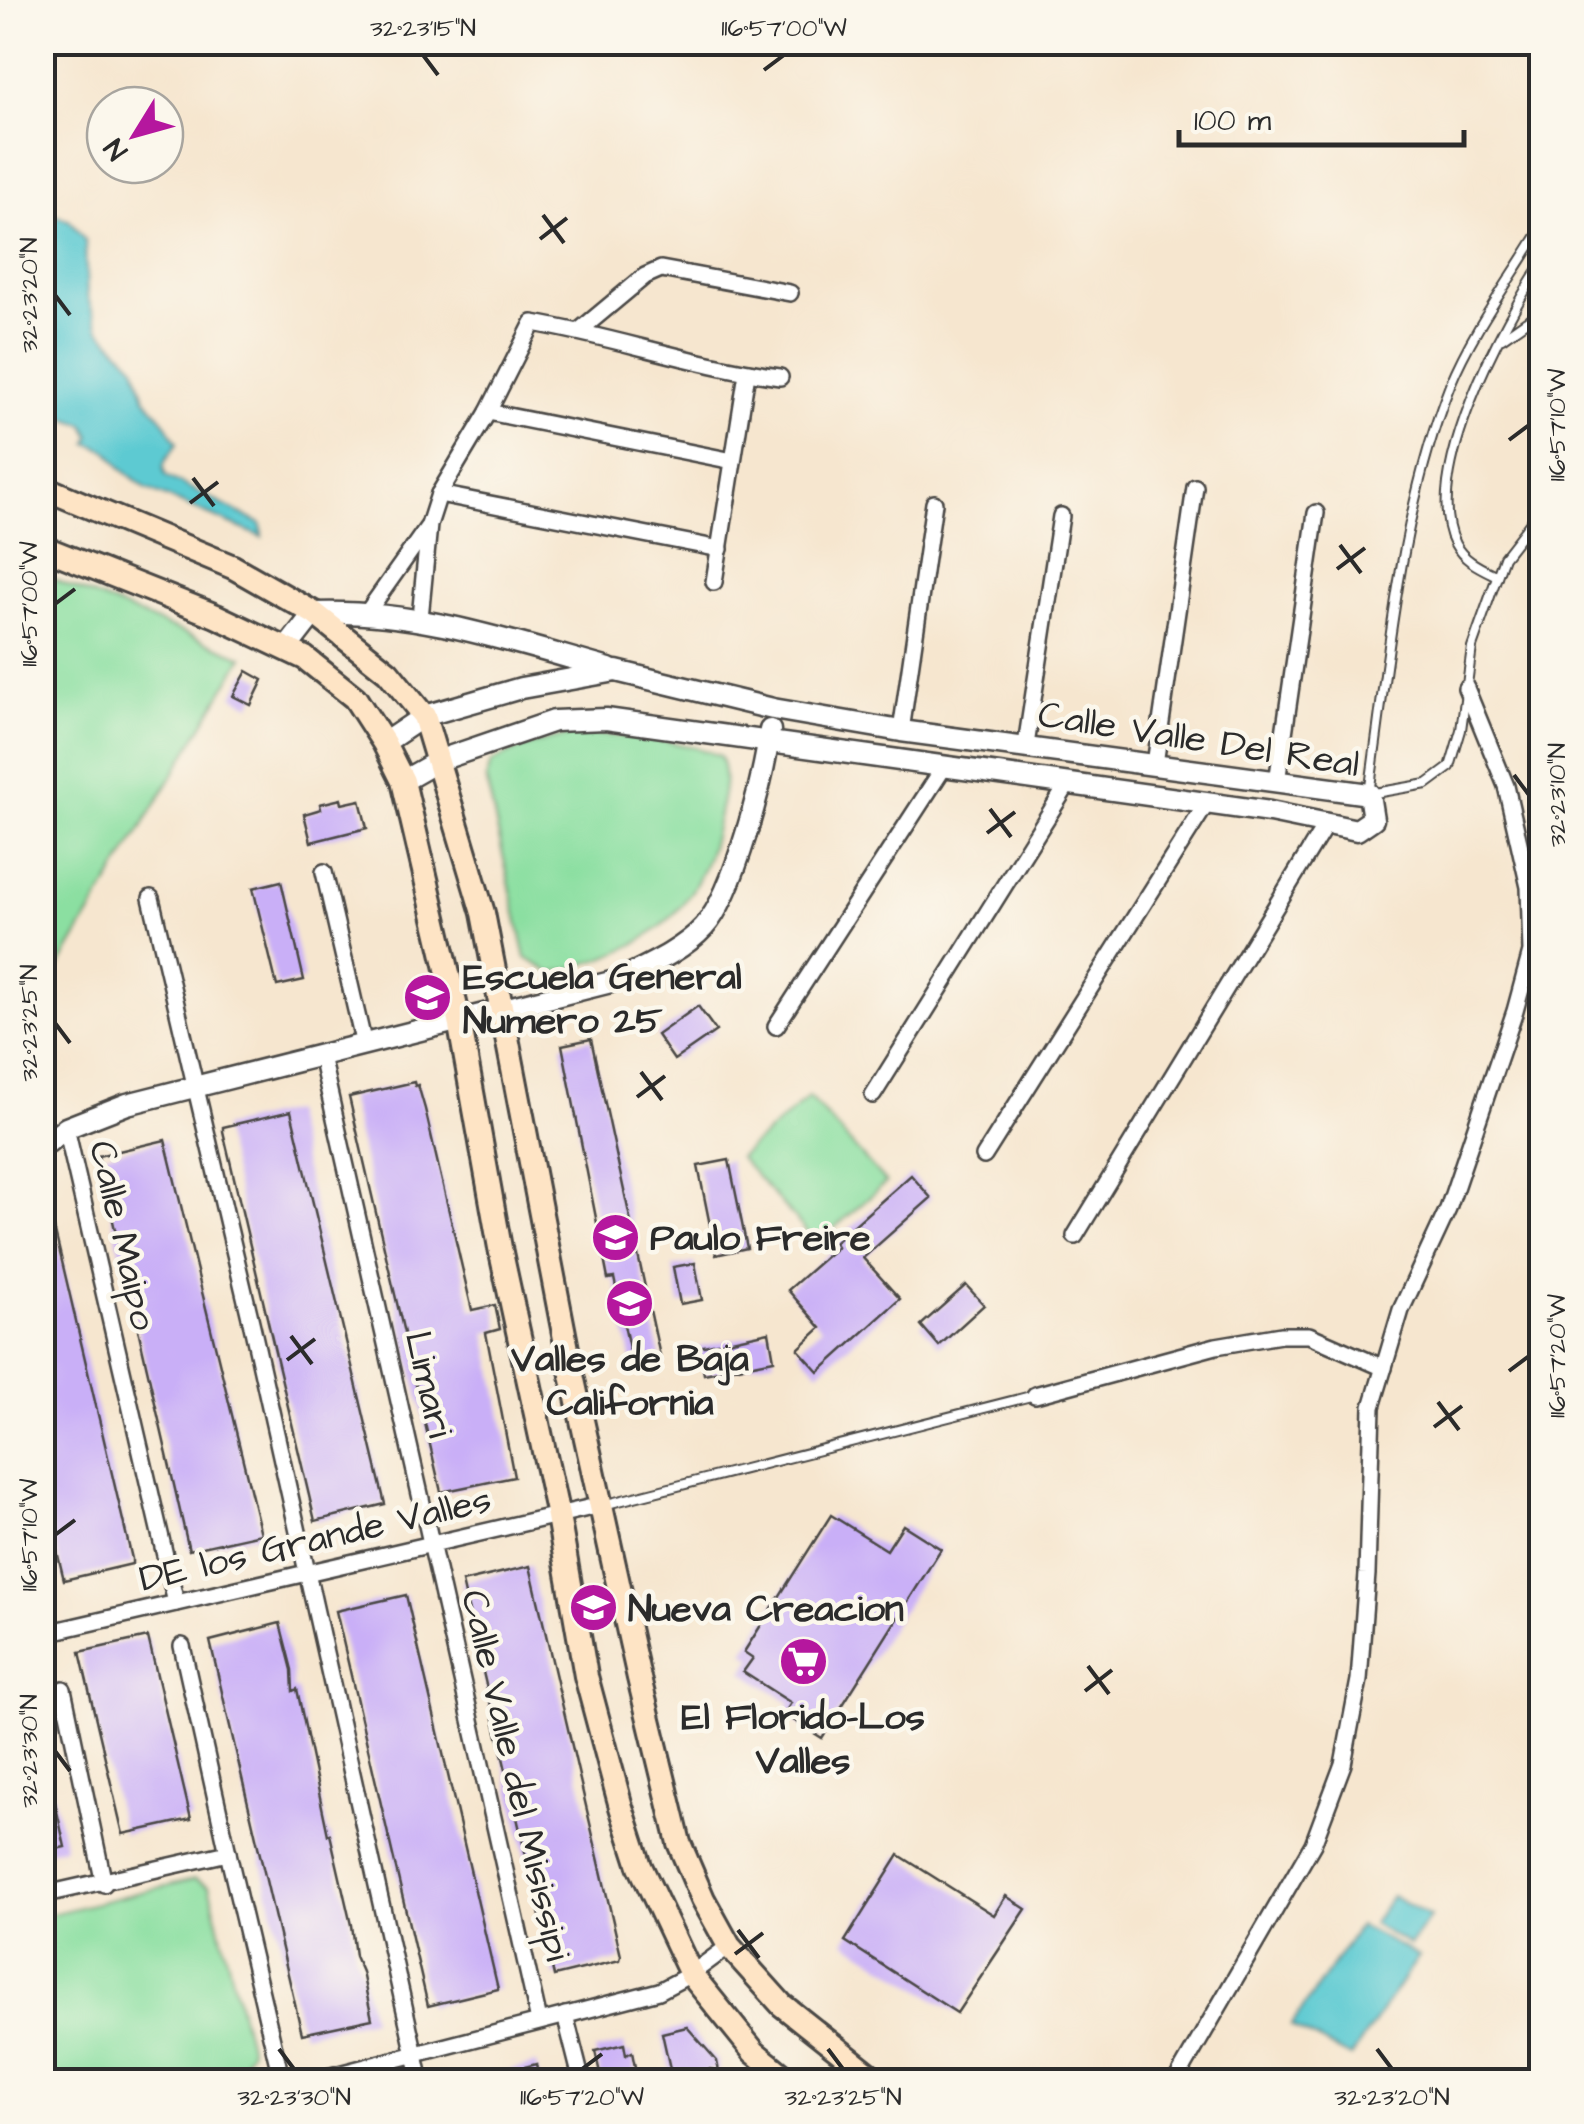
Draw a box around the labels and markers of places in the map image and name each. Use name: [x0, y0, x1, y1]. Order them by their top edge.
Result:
place label: Escuela General Numero 25: [463, 952, 742, 1048]
school or university icon: Escuela General Numero 25: [402, 972, 454, 1024]
school or university icon: Paulo Freire: [589, 1211, 641, 1263]
place label: Paulo Freire: [650, 1213, 871, 1265]
school or university icon: Valles de Baja California: [604, 1278, 656, 1330]
place label: Valles de Baja California: [510, 1334, 749, 1430]
school or university icon: Nueva Creacion: [567, 1582, 619, 1634]
place label: Nueva Creacion: [628, 1584, 904, 1636]
supermarket icon: El Florido-Los Valles: [777, 1636, 829, 1688]
place label: El Florido-Los Valles: [681, 1692, 925, 1788]

